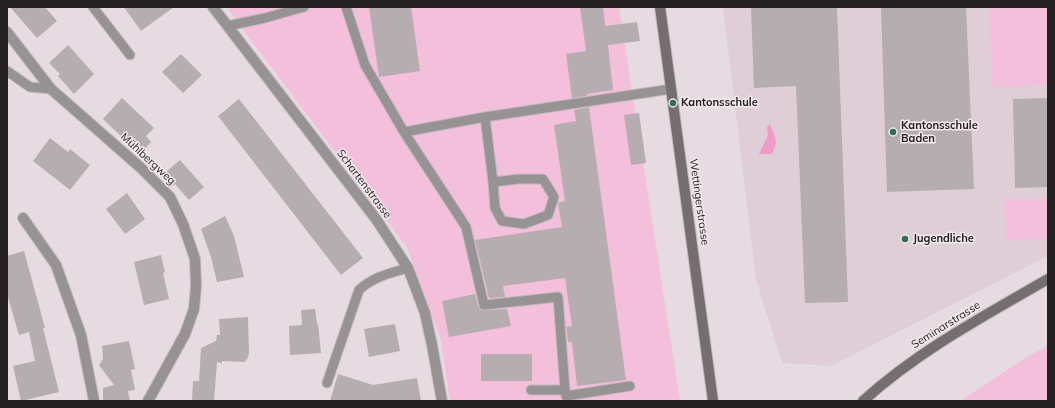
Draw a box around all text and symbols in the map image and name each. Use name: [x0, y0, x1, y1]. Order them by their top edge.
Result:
place label: Kantonsschule: [681, 96, 758, 110]
marker: Kantonsschule: [668, 98, 678, 108]
place label: Kantonsschule Baden: [901, 119, 978, 145]
marker: Kantonsschule Baden: [888, 127, 898, 137]
street label: Mühlbergweg: [118, 130, 178, 188]
street label: Schartenstrasse: [334, 147, 394, 221]
street label: Wettingerstrasse: [686, 158, 712, 246]
place label: Jugendliche: [913, 232, 974, 246]
marker: Jugendliche: [900, 234, 910, 244]
street label: Seminarstrasse: [909, 299, 983, 351]

